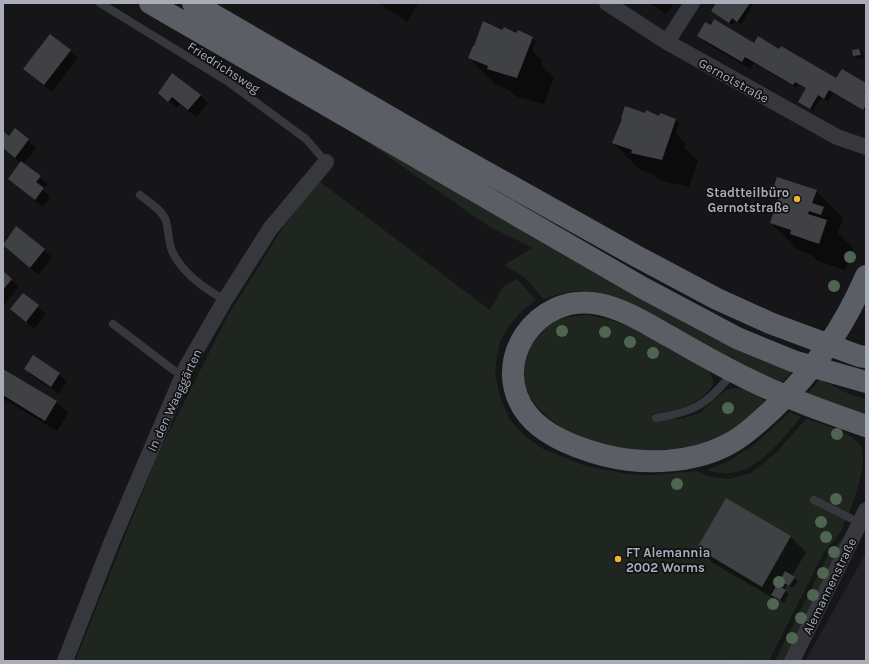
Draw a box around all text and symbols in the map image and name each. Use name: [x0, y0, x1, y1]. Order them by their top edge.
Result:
street label: Friedrichsweg: [185, 38, 263, 97]
street label: Gernotstraße: [696, 55, 772, 106]
place label: Stadtteilbüro Gernotstraße: [706, 185, 789, 215]
marker: Stadtteilbüro Gernotstraße: [792, 194, 802, 204]
street label: In den Waaggärten: [144, 347, 205, 454]
street label: Alemannenstraße: [800, 535, 859, 637]
place label: FT Alemannia 2002 Worms: [626, 545, 710, 575]
marker: FT Alemannia 2002 Worms: [613, 554, 623, 564]

